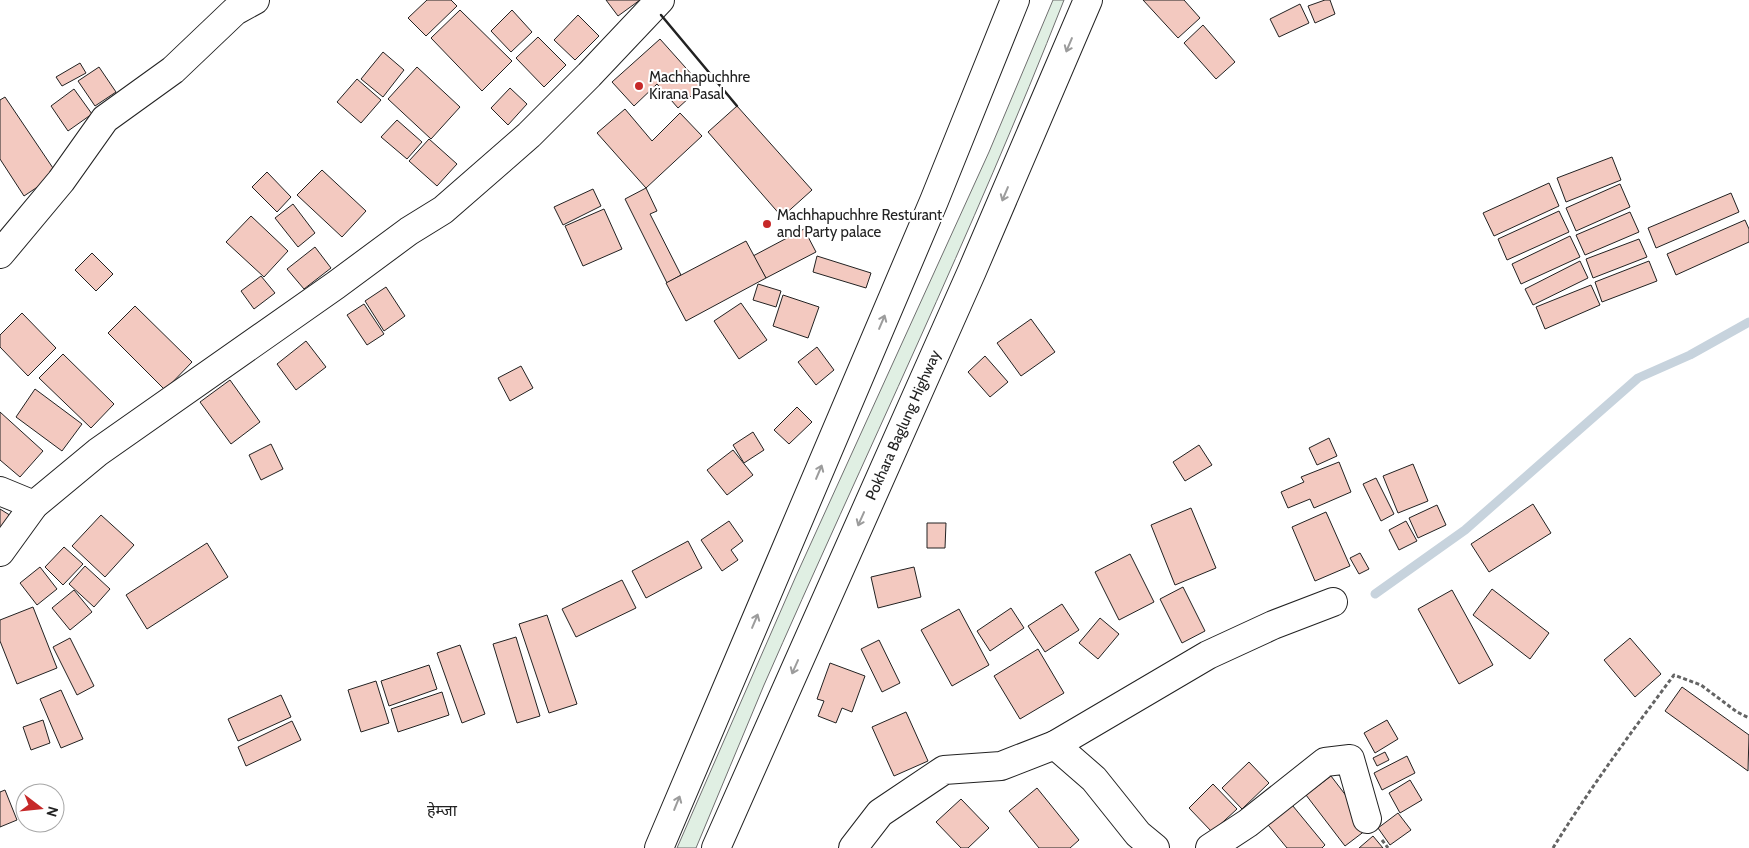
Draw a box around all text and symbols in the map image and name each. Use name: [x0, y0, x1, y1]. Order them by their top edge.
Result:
one-way arrow: [1063, 37, 1073, 52]
place label: Machhapuchhre Kirana Pasal: [649, 68, 750, 103]
marker: Machhapuchhre Kirana Pasal: [633, 80, 645, 92]
one-way arrow: [999, 186, 1009, 201]
place label: Machhapuchhre Resturant and Party palace: [777, 206, 942, 241]
marker: Machhapuchhre Resturant and Party palace: [761, 218, 773, 230]
one-way arrow: [878, 315, 888, 330]
street label: Pokhara Baglung Highway: [862, 347, 944, 503]
one-way arrow: [814, 465, 824, 480]
one-way arrow: [856, 511, 866, 526]
one-way arrow: [750, 614, 760, 629]
one-way arrow: [790, 659, 799, 674]
north arrow: [15, 783, 65, 833]
one-way arrow: [673, 796, 683, 811]
district label: हेम्जा: [427, 801, 458, 820]
text: N: [42, 804, 63, 819]

